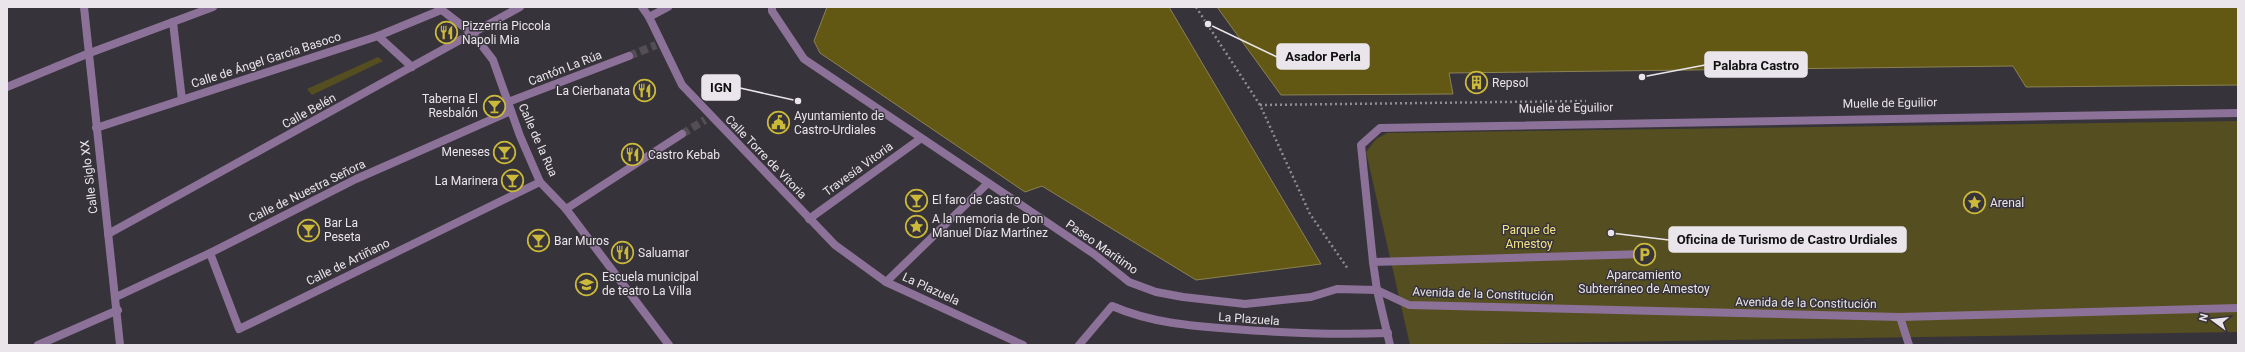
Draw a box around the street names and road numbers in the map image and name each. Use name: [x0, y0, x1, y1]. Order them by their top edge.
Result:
street label: Calle de Ángel García Basoco: [189, 28, 343, 91]
street label: Cantón La Rúa: [526, 48, 604, 88]
street label: Calle Belén: [280, 91, 338, 131]
street label: Muelle de Eguilior: [1843, 95, 1937, 111]
street label: Muelle de Eguilior: [1519, 100, 1613, 116]
street label: Calle de la Rua: [516, 101, 560, 179]
street label: Calle Torre de Vitoria: [722, 112, 810, 202]
street label: Calle Siglo XX: [77, 139, 100, 215]
street label: Travesía Vitoria: [821, 139, 895, 199]
street label: Calle de Nuestra Señora: [246, 157, 368, 225]
street label: Paseo Marítimo: [1063, 217, 1141, 277]
street label: Calle de Artiñano: [304, 236, 392, 288]
street label: La Plazuela: [900, 270, 962, 308]
street label: Avenida de la Constitución: [1412, 285, 1554, 303]
street label: Avenida de la Constitución: [1735, 295, 1877, 311]
street label: La Plazuela: [1218, 310, 1280, 328]

